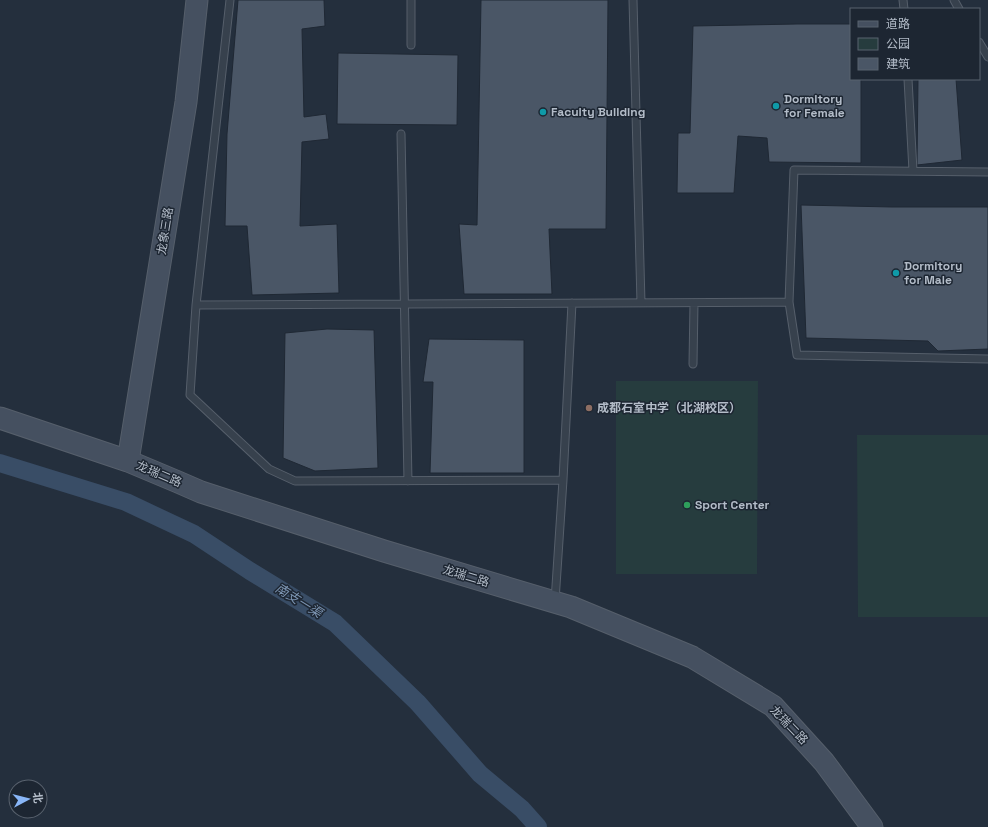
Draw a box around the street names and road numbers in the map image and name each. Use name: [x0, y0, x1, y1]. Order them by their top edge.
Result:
street label: 龙象三路: [153, 206, 177, 256]
street label: 龙瑞二路: [134, 457, 184, 491]
street label: 龙瑞二路: [441, 561, 491, 591]
street label: 龙瑞二路: [767, 702, 811, 748]

